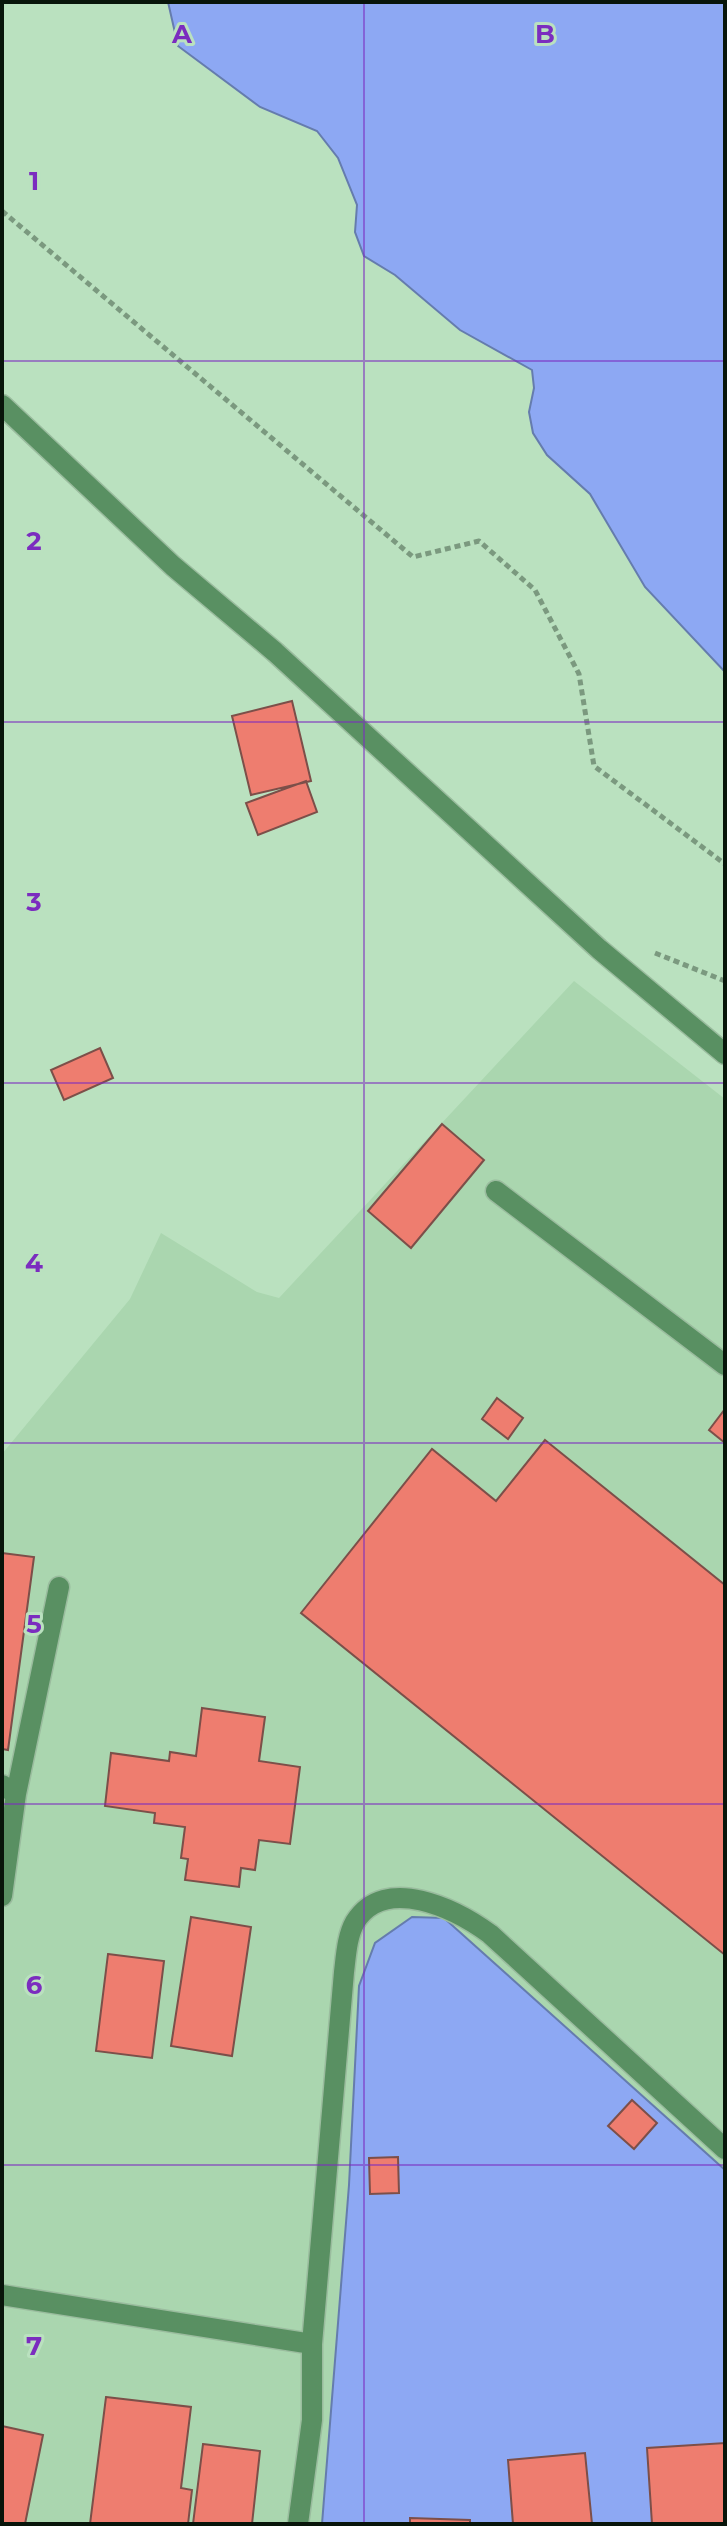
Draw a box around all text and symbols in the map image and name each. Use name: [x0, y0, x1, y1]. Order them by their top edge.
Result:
text: A: [171, 18, 193, 50]
text: B: [535, 18, 555, 50]
text: 1: [29, 165, 39, 197]
text: 2: [26, 525, 42, 557]
text: 3: [25, 886, 42, 918]
text: 4: [25, 1247, 43, 1279]
text: 5: [26, 1608, 42, 1640]
text: 6: [26, 1969, 43, 2001]
text: 7: [26, 2330, 42, 2362]

